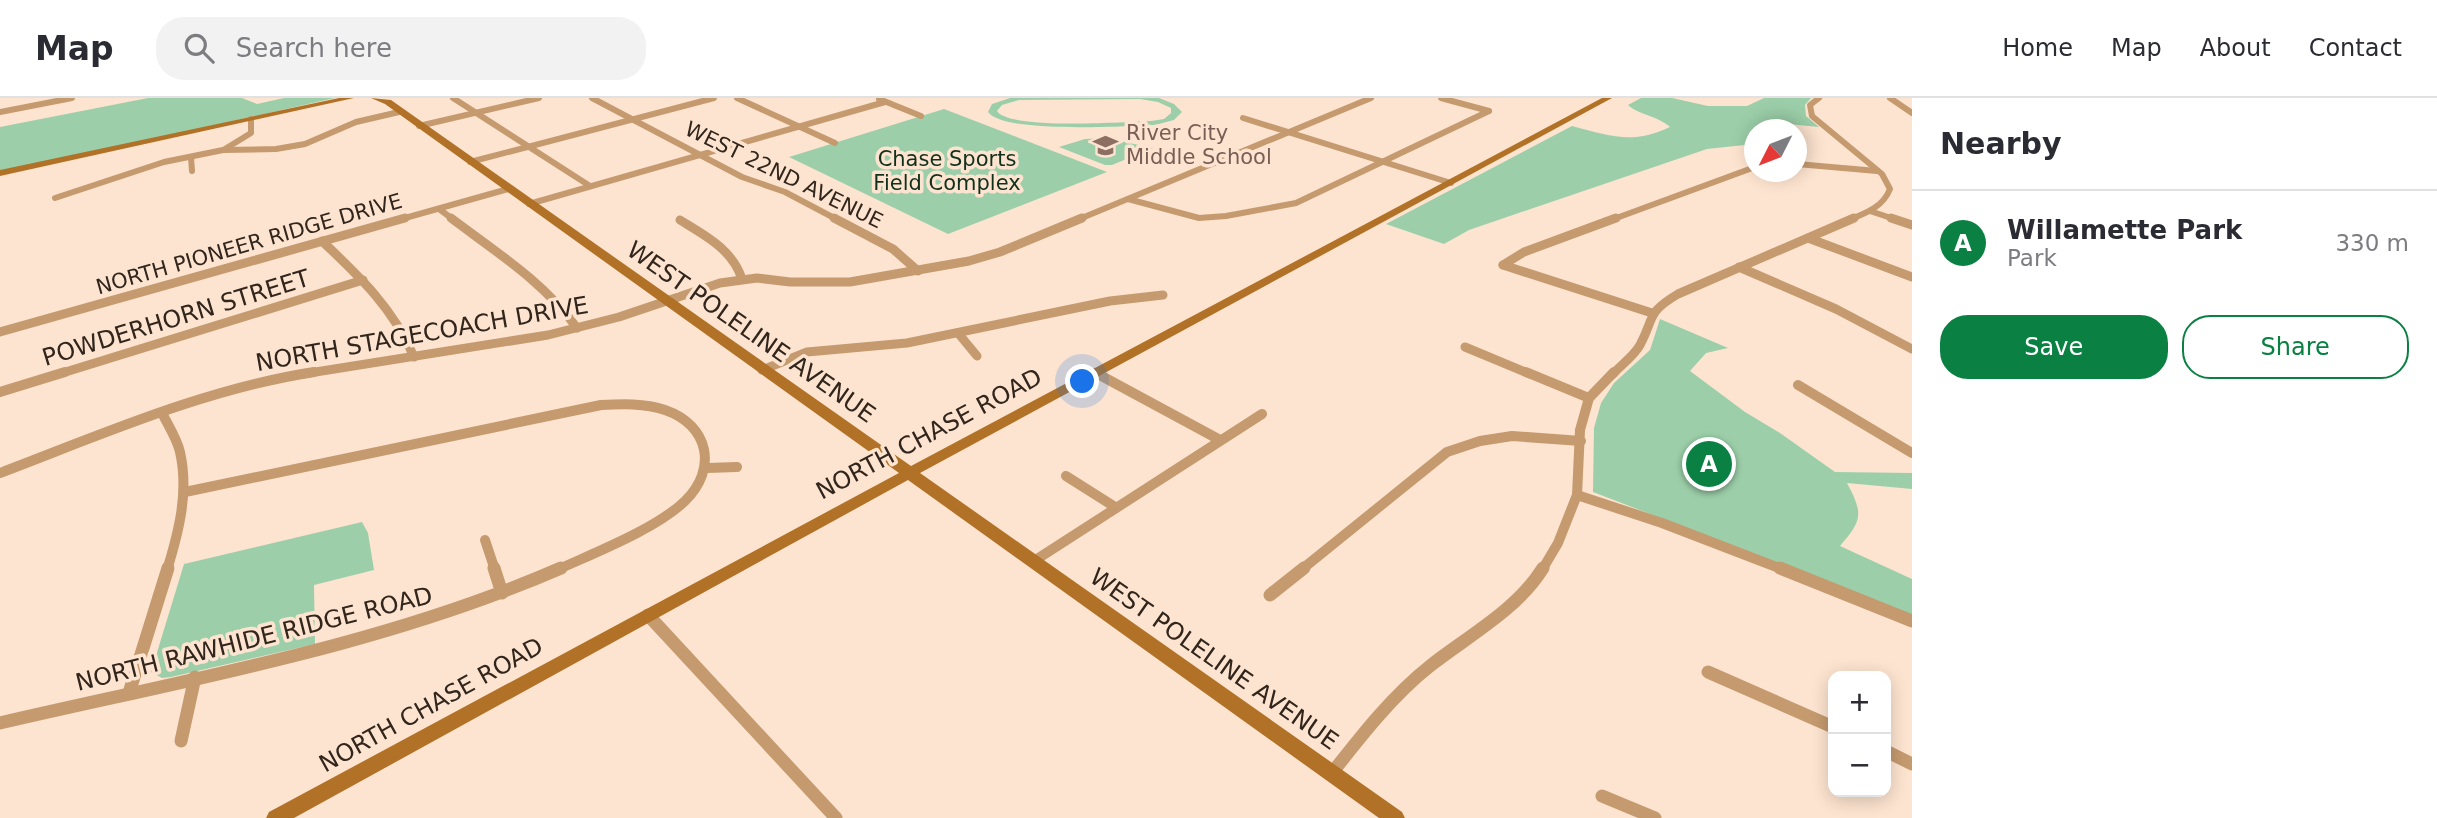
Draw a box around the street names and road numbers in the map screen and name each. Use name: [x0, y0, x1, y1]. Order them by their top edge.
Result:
street label: WEST 22ND AVENUE: [681, 117, 887, 233]
street label: NORTH PIONEER RIDGE DRIVE: [93, 189, 405, 299]
street label: WEST POLELINE AVENUE: [621, 235, 881, 429]
street label: POWDERHORN STREET: [39, 264, 313, 372]
street label: NORTH STAGECOACH DRIVE: [253, 291, 591, 377]
street label: NORTH CHASE ROAD: [811, 363, 1047, 505]
street label: WEST POLELINE AVENUE: [1084, 562, 1344, 756]
street label: NORTH RAWHIDE RIDGE ROAD: [73, 581, 435, 697]
street label: NORTH CHASE ROAD: [314, 632, 548, 778]

